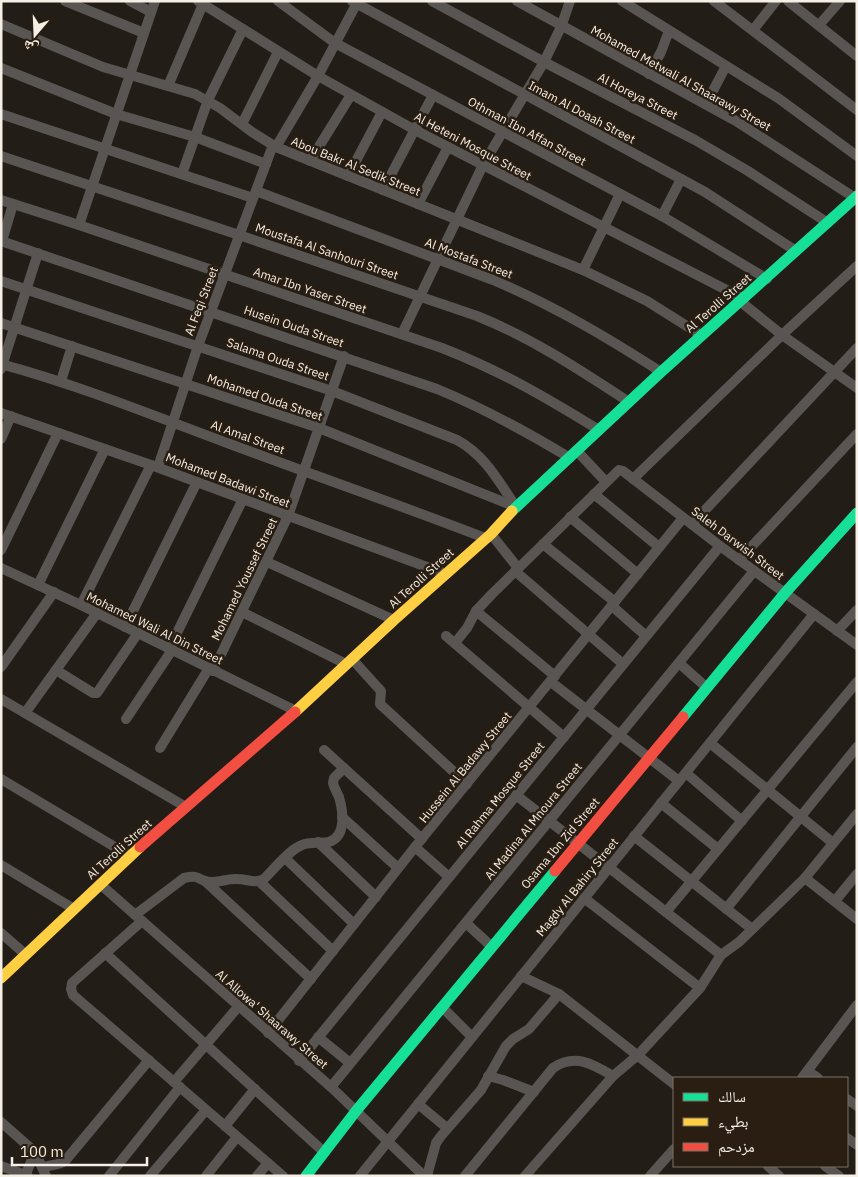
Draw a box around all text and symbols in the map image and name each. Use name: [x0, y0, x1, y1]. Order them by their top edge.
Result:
north arrow: [10, 10, 60, 60]
street label: Mohamed Metwali Al Shaarawy Street: [588, 22, 774, 134]
text: ش: [21, 36, 41, 58]
street label: Al Horeya Street: [595, 69, 681, 123]
street label: Imam Al Doaah Street: [526, 77, 638, 147]
street label: Othman Ibn Affan Street: [465, 93, 589, 169]
street label: Al Heteni Mosque Street: [412, 109, 534, 183]
street label: Abou Bakr Al Sedik Street: [289, 133, 423, 199]
street label: Moustafa Al Sanhouri Street: [254, 219, 400, 283]
street label: Al Mostafa Street: [423, 234, 515, 282]
street label: Al Feqi Street: [181, 264, 221, 338]
street label: Amar Ibn Yaser Street: [251, 264, 369, 316]
street label: Al Terolli Street: [682, 270, 754, 336]
street label: Husein Ouda Street: [242, 302, 346, 350]
street label: Salama Ouda Street: [225, 334, 331, 384]
street label: Mohamed Ouda Street: [205, 370, 325, 424]
street label: Al Amal Street: [209, 417, 287, 457]
street label: Mohamed Badawi Street: [164, 449, 292, 511]
street label: Saleh Darwish Street: [689, 503, 787, 583]
street label: Mohamed Youssef Street: [208, 515, 280, 643]
street label: Al Terolli Street: [385, 545, 457, 611]
street label: Mohamed Wali Al Din Street: [84, 588, 226, 668]
street label: Hussein Al Badawy Street: [416, 708, 514, 826]
street label: Al Rahma Mosque Street: [452, 739, 548, 851]
street label: Al Madina Al Mnoura Street: [481, 759, 585, 883]
street label: Osama Ibn Zid Street: [517, 794, 603, 892]
street label: Al Terolli Street: [83, 816, 155, 882]
street label: Magdy Al Bahiry Street: [533, 835, 621, 939]
street label: Al Allowa' Shaarawy Street: [213, 966, 331, 1072]
legend: [673, 1077, 848, 1167]
text: سالك: [718, 1087, 746, 1106]
text: بطيء: [718, 1112, 748, 1134]
scale bar: [12, 1134, 148, 1166]
text: مزدحم: [718, 1137, 755, 1157]
text: 100 m: [20, 1142, 64, 1161]

